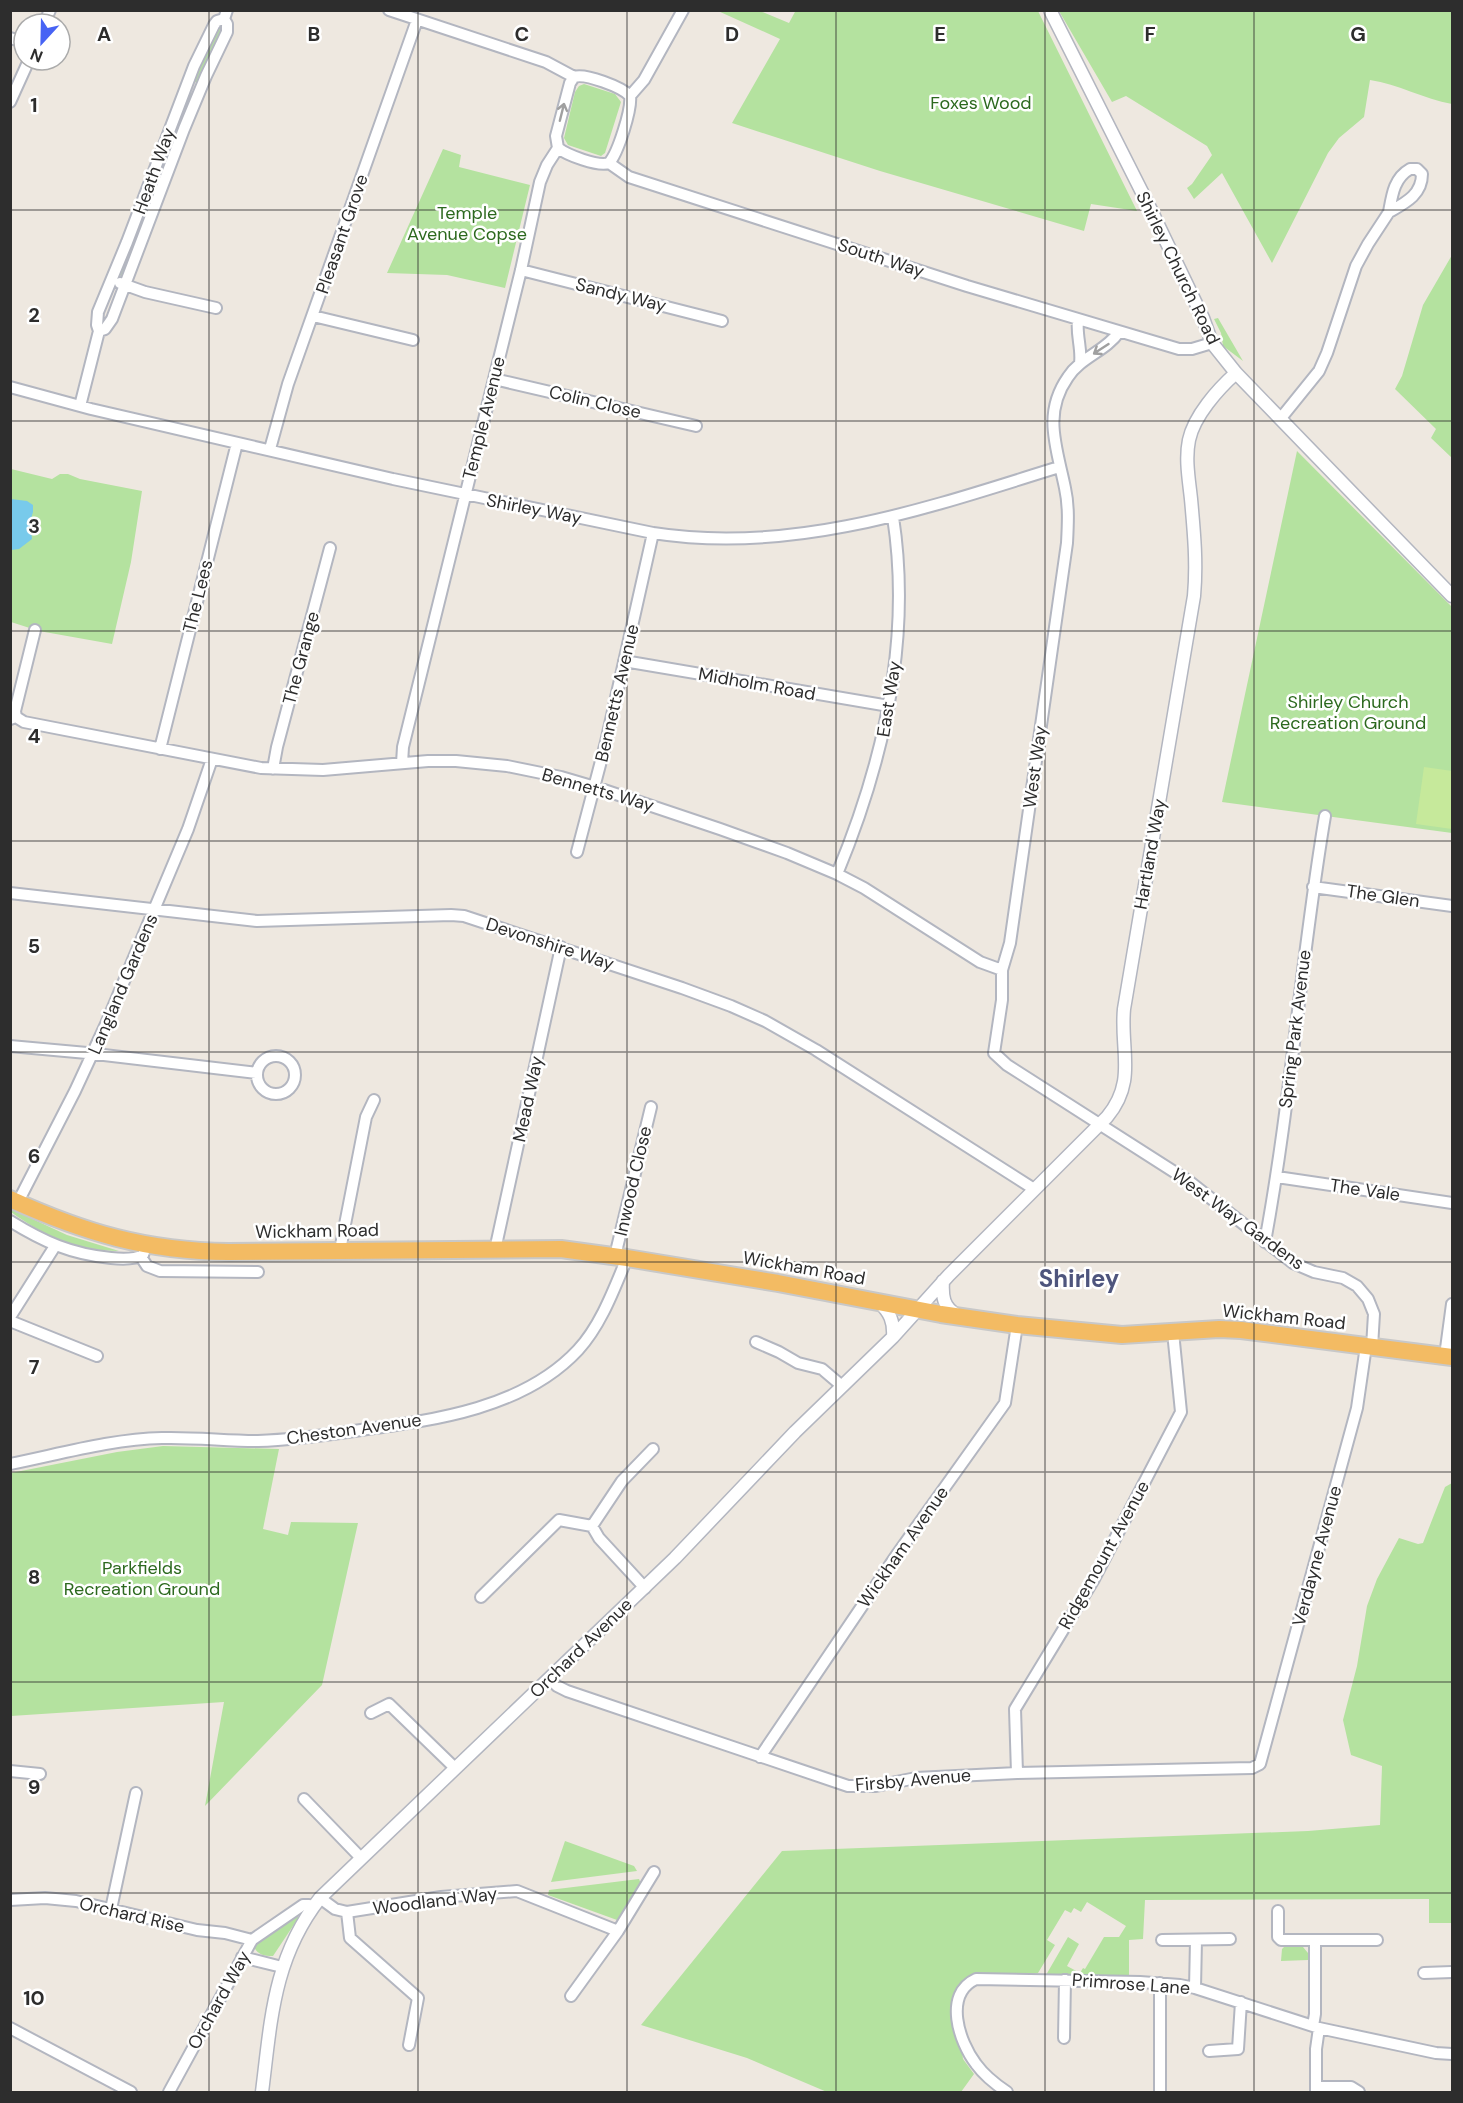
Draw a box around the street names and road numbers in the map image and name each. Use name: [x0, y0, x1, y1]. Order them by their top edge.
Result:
street label: Heath Way: [127, 124, 181, 218]
street label: Pleasant Grove: [310, 171, 374, 297]
street label: Shirley Church Road: [1130, 187, 1226, 349]
street label: South Way: [835, 233, 927, 283]
street label: Sandy Way: [573, 272, 669, 318]
street label: Temple Avenue: [457, 354, 511, 482]
street label: Colin Close: [547, 380, 643, 424]
street label: Shirley Way: [484, 488, 584, 530]
street label: The Lees: [177, 557, 219, 635]
street label: The Grange: [277, 609, 325, 707]
street label: Bennetts Avenue: [589, 622, 645, 764]
street label: East Way: [871, 659, 907, 739]
street label: Midholm Road: [697, 662, 817, 706]
street label: West Way: [1017, 724, 1053, 810]
street label: Bennetts Way: [539, 763, 657, 817]
street label: Hartland Way: [1128, 797, 1172, 911]
street label: The Glen: [1345, 879, 1421, 913]
street label: Langland Gardens: [83, 910, 163, 1058]
street label: Devonshire Way: [483, 912, 617, 976]
street label: Spring Park Avenue: [1273, 948, 1317, 1110]
street label: Mead Way: [507, 1054, 549, 1144]
street label: Inwood Close: [609, 1124, 657, 1238]
street label: West Way Gardens: [1167, 1163, 1309, 1275]
street label: The Vale: [1328, 1173, 1402, 1207]
street label: Wickham Road: [255, 1218, 379, 1244]
street label: Wickham Road: [741, 1245, 867, 1291]
street label: Wickham Road: [1221, 1299, 1347, 1335]
street label: Cheston Avenue: [285, 1408, 423, 1450]
street label: Ridgemount Avenue: [1053, 1476, 1155, 1634]
street label: Wickham Avenue: [852, 1481, 954, 1613]
street label: Verdayne Avenue: [1287, 1483, 1347, 1629]
street label: Orchard Avenue: [524, 1593, 638, 1703]
street label: Firsby Avenue: [854, 1763, 972, 1797]
street label: Woodland Way: [371, 1881, 499, 1921]
street label: Orchard Rise: [77, 1891, 187, 1939]
street label: Orchard Way: [182, 1946, 256, 2054]
street label: Primrose Lane: [1071, 1968, 1191, 2000]

